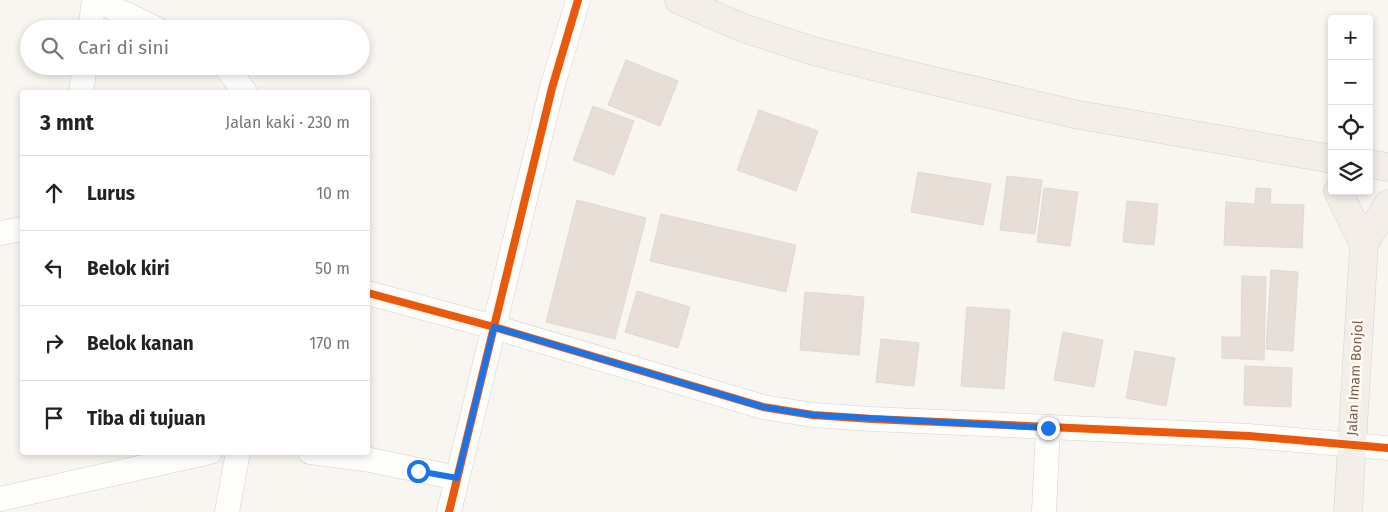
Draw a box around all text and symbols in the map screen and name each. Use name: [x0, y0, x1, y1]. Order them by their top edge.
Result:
map controls: [1328, 15, 1373, 195]
button: +: [1328, 15, 1373, 60]
search box: [20, 20, 370, 75]
icon: search: [38, 34, 66, 62]
text: Cari di sini: [78, 36, 169, 59]
button: −: [1328, 60, 1373, 105]
button: locate: [1328, 105, 1373, 150]
text: 3 mnt: [40, 110, 94, 136]
text: Jalan kaki · 230 m: [225, 113, 350, 132]
button: layers: [1328, 150, 1373, 195]
icon: ahead: [40, 179, 68, 207]
text: Lurus: [87, 182, 135, 205]
text: 10 m: [316, 184, 350, 203]
icon: left: [40, 254, 68, 282]
text: Belok kiri: [87, 257, 170, 280]
text: 50 m: [315, 259, 350, 278]
street label: Jalan Imam Bonjol: [1343, 320, 1367, 436]
icon: right: [40, 329, 68, 357]
text: Belok kanan: [87, 332, 194, 355]
text: 170 m: [309, 334, 350, 353]
icon: arrive: [40, 404, 68, 432]
text: Tiba di tujuan: [87, 407, 206, 430]
route end: [1037, 417, 1060, 440]
route start: [407, 460, 430, 483]

